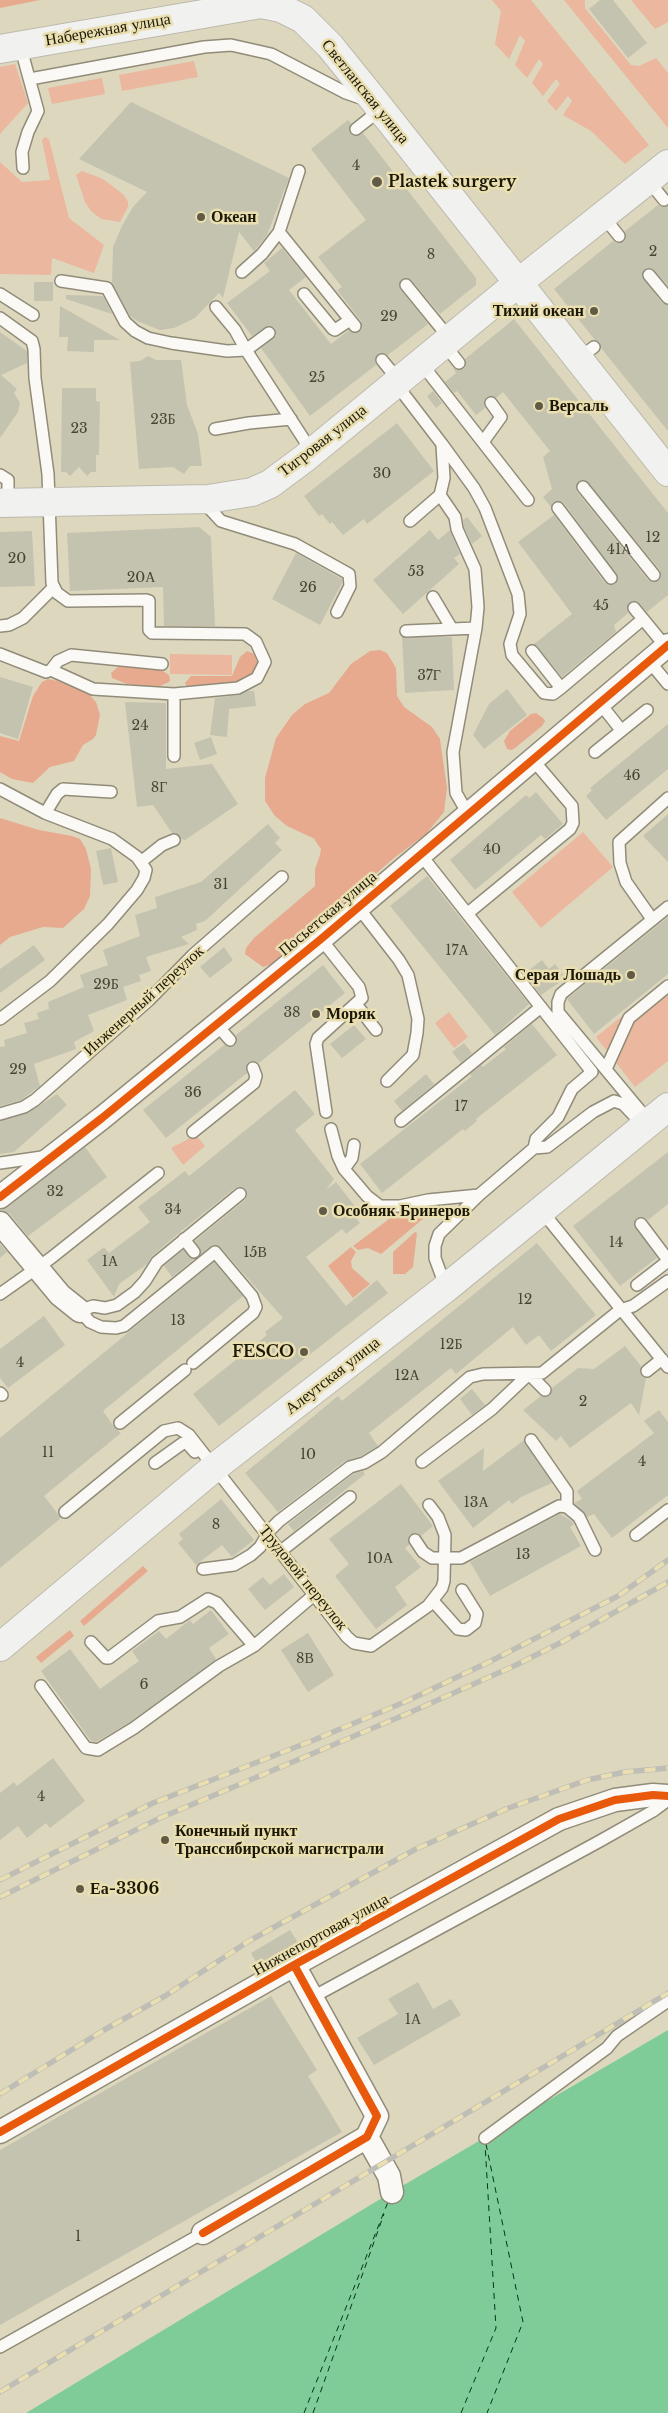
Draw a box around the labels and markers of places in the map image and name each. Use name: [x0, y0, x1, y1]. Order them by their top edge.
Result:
place label: Plastek surgery: [388, 172, 516, 192]
marker: Plastek surgery: [370, 175, 384, 189]
place label: Океан: [211, 207, 261, 227]
marker: Океан: [195, 211, 207, 223]
place label: Тихий океан: [482, 301, 584, 321]
marker: Тихий океан: [588, 305, 600, 317]
place label: Версаль: [549, 396, 617, 416]
marker: Версаль: [533, 400, 545, 412]
place label: Серая Лошадь: [503, 965, 621, 985]
marker: Серая Лошадь: [625, 969, 637, 981]
place label: Моряк: [326, 1004, 379, 1024]
marker: Моряк: [310, 1008, 322, 1020]
place label: Особняк Бринеров: [333, 1201, 489, 1221]
marker: Особняк Бринеров: [317, 1205, 329, 1217]
place label: FESCO: [232, 1342, 294, 1362]
marker: FESCO: [298, 1346, 310, 1358]
place label: Конечный пункт Транссибирской магистрали: [175, 1821, 411, 1859]
marker: Конечный пункт Транссибирской магистрали: [159, 1834, 171, 1846]
place label: Еа-3306: [90, 1879, 160, 1899]
marker: Еа-3306: [74, 1883, 86, 1895]

